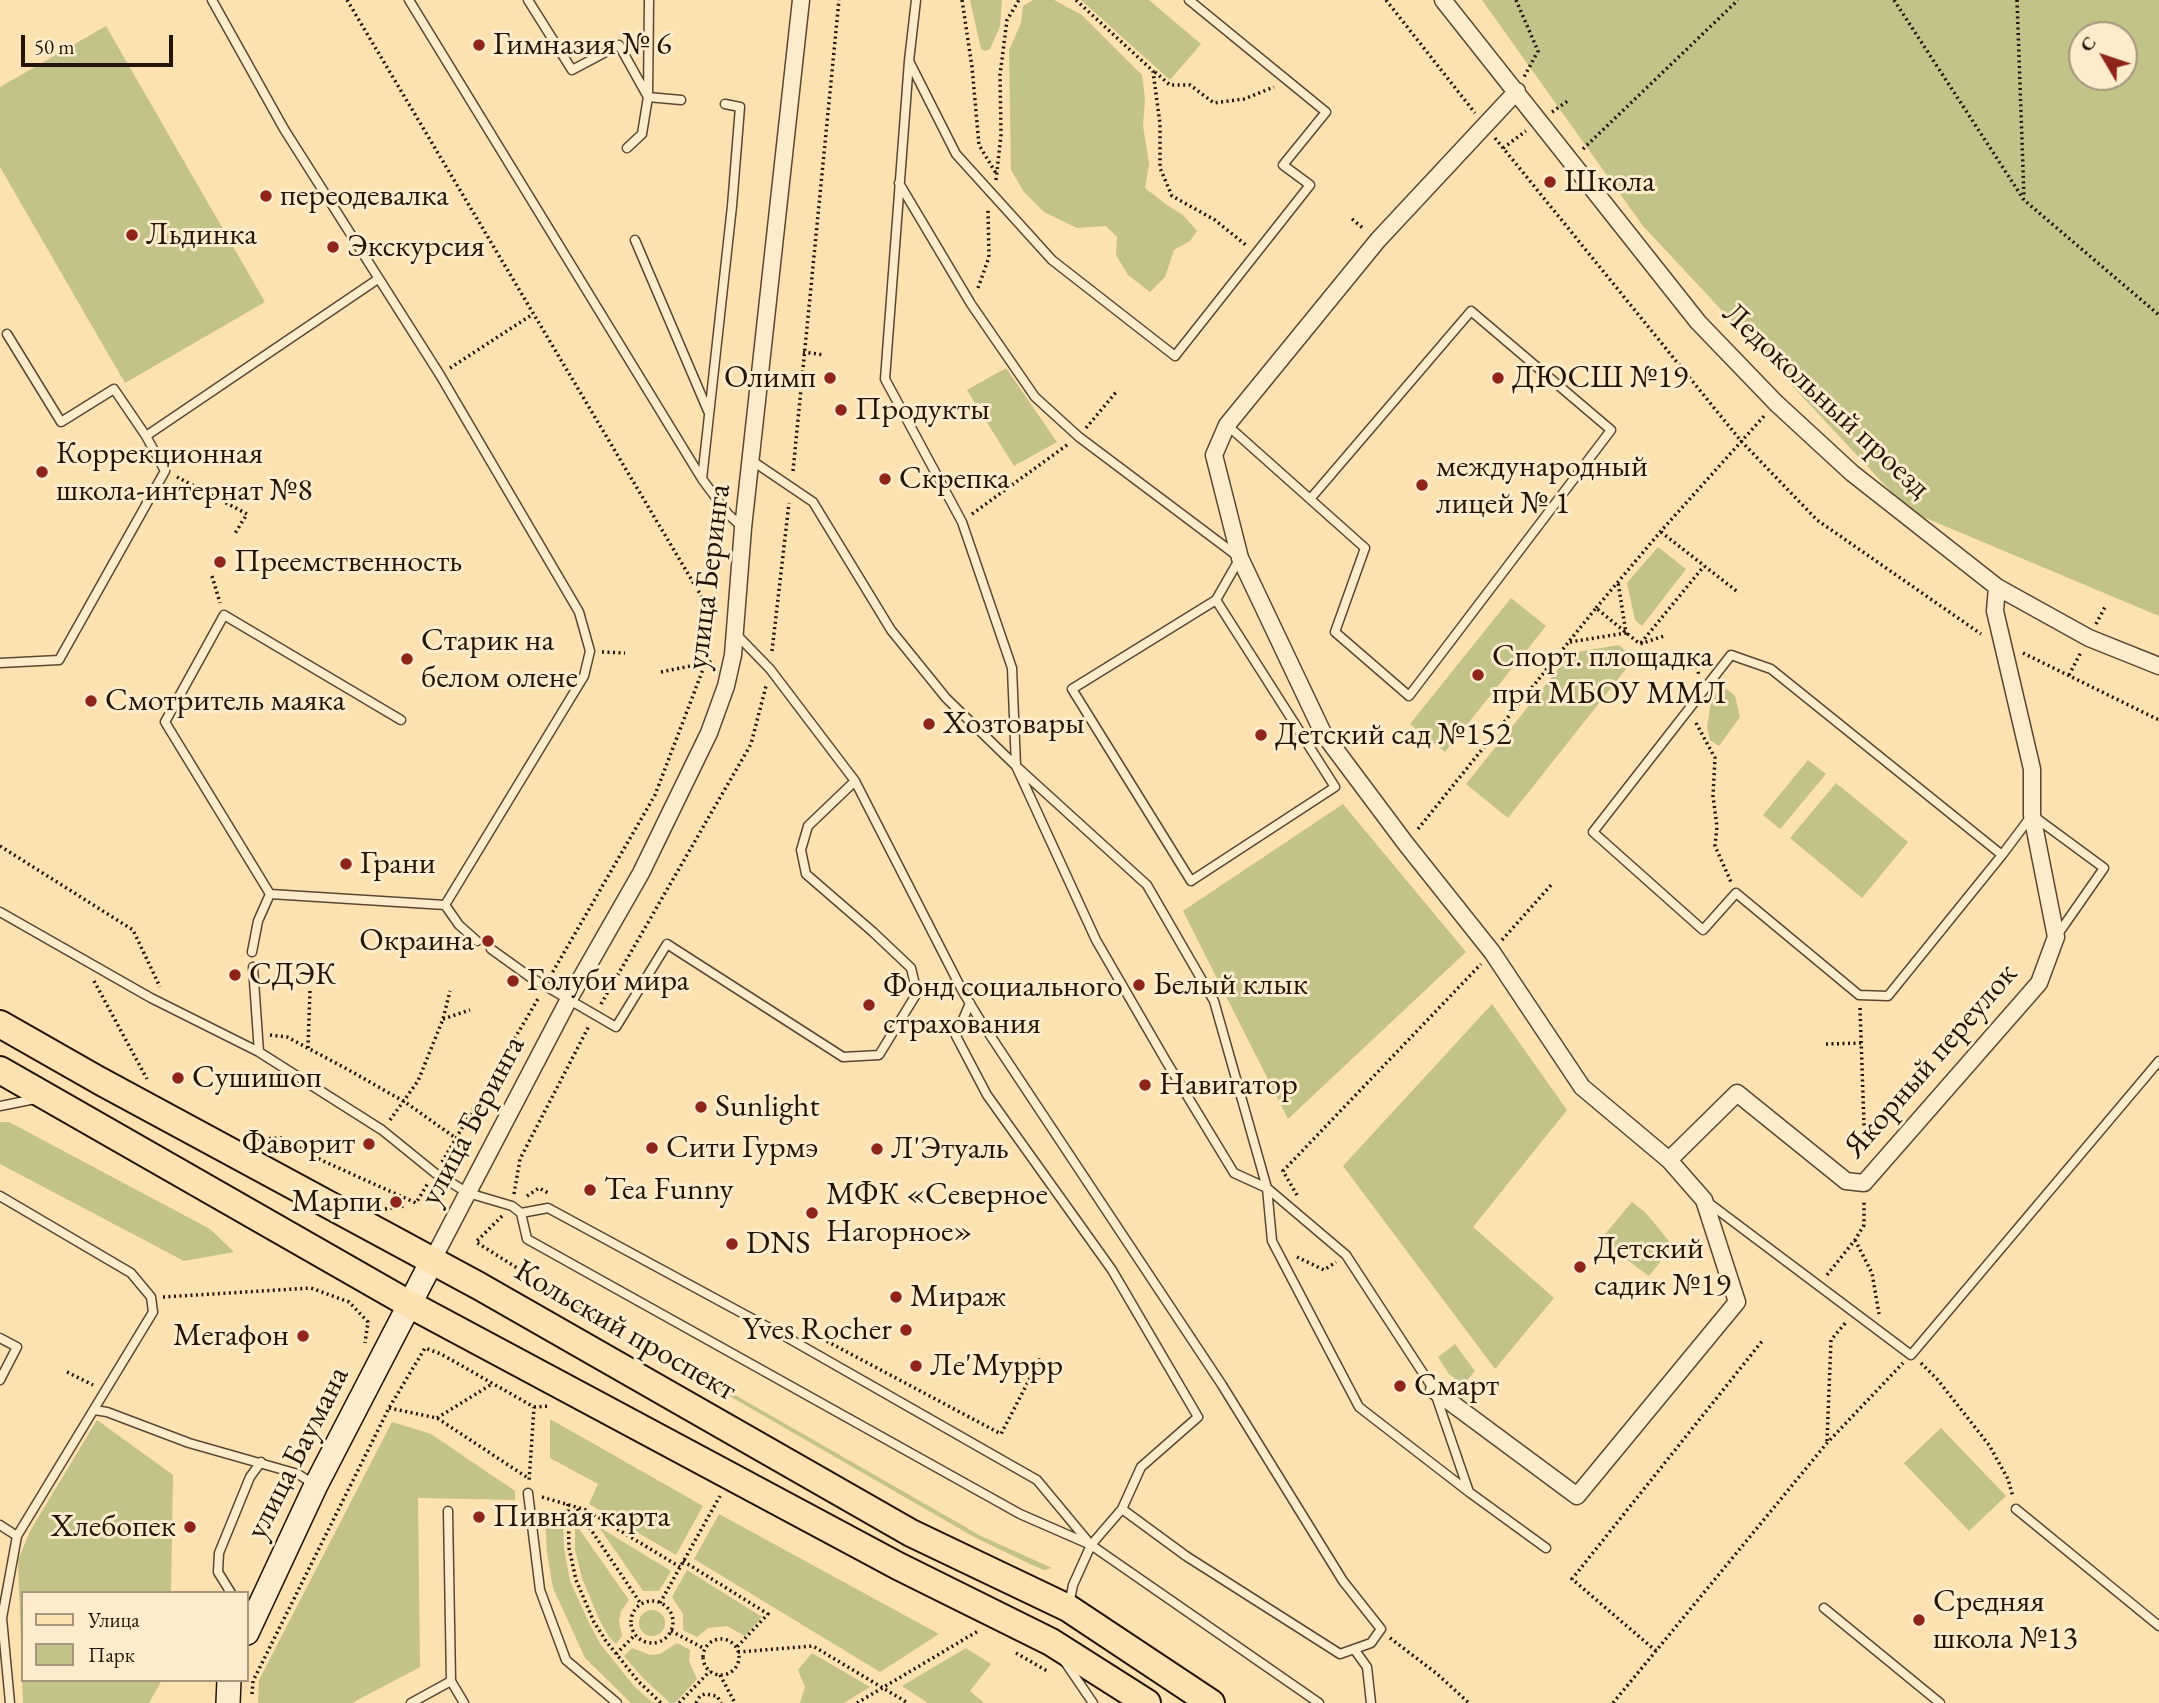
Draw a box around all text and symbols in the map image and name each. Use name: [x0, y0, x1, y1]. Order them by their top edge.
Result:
scale bar: [24, 21, 177, 65]
north arrow: [2068, 21, 2138, 91]
place label: Гимназия № 6: [493, 26, 672, 64]
text: С: [2074, 31, 2102, 57]
text: 50 m: [34, 33, 75, 60]
marker: Гимназия № 6: [471, 37, 487, 53]
place label: Школа: [1564, 163, 1655, 201]
marker: Школа: [1542, 174, 1558, 190]
place label: переодевалка: [280, 177, 449, 215]
marker: переодевалка: [258, 188, 274, 204]
place label: Льдинка: [146, 216, 257, 254]
marker: Льдинка: [124, 227, 140, 243]
place label: Экскурсия: [347, 228, 485, 266]
marker: Экскурсия: [325, 239, 341, 255]
street label: Ледокольный проезд: [1714, 295, 1938, 507]
place label: Олимп: [724, 359, 816, 397]
place label: ДЮСШ №19: [1512, 359, 1688, 397]
marker: Олимп: [822, 370, 838, 386]
marker: ДЮСШ №19: [1490, 370, 1506, 386]
place label: Продукты: [855, 391, 990, 429]
marker: Продукты: [833, 402, 849, 418]
place label: Коррекционная школа-интернат №8: [56, 435, 313, 510]
place label: международный лицей № 1: [1436, 448, 1648, 523]
place label: Скрепка: [899, 460, 1010, 498]
marker: Коррекционная школа-интернат №8: [34, 464, 50, 480]
marker: Скрепка: [877, 471, 893, 487]
marker: международный лицей № 1: [1414, 477, 1430, 493]
street label: улица Беринга: [679, 482, 739, 672]
place label: Преемственность: [234, 543, 462, 581]
marker: Преемственность: [212, 554, 228, 570]
place label: Старик на белом олене: [421, 622, 578, 697]
place label: Спорт. площадка при МБОУ ММЛ: [1492, 638, 1727, 713]
marker: Старик на белом олене: [399, 651, 415, 667]
marker: Спорт. площадка при МБОУ ММЛ: [1470, 667, 1486, 683]
place label: Смотритель маяка: [105, 682, 345, 720]
marker: Смотритель маяка: [83, 693, 99, 709]
place label: Хозтовары: [943, 705, 1085, 743]
marker: Хозтовары: [921, 716, 937, 732]
place label: Детский сад №152: [1275, 716, 1511, 754]
marker: Детский сад №152: [1253, 727, 1269, 743]
place label: Грани: [360, 845, 436, 883]
marker: Грани: [338, 856, 354, 872]
place label: Окраина: [359, 922, 474, 960]
marker: Окраина: [480, 933, 496, 949]
place label: СДЭК: [249, 956, 336, 994]
street label: Якорный переулок: [1836, 956, 2026, 1166]
place label: Голуби мира: [527, 962, 689, 1000]
place label: Белый клык: [1153, 966, 1308, 1004]
marker: СДЭК: [227, 967, 243, 983]
place label: Фонд социального страхования: [883, 968, 1123, 1043]
marker: Голуби мира: [505, 973, 521, 989]
marker: Белый клык: [1131, 977, 1147, 993]
marker: Фонд социального страхования: [861, 997, 877, 1013]
street label: улица Беринга: [412, 1030, 534, 1212]
place label: Сушишоп: [192, 1059, 322, 1097]
place label: Навигатор: [1159, 1066, 1298, 1104]
marker: Сушишоп: [170, 1070, 186, 1086]
marker: Навигатор: [1137, 1077, 1153, 1093]
place label: Sunlight: [715, 1088, 820, 1126]
marker: Sunlight: [693, 1099, 709, 1115]
place label: Фаворит: [242, 1125, 355, 1163]
place label: Сити Гурмэ: [666, 1129, 818, 1167]
place label: Л'Этуаль: [891, 1130, 1009, 1168]
marker: Фаворит: [361, 1136, 377, 1152]
marker: Сити Гурмэ: [644, 1140, 660, 1156]
marker: Л'Этуаль: [869, 1141, 885, 1157]
place label: Tea Funny: [604, 1171, 734, 1209]
place label: МФК «Северное Нагорное»: [826, 1176, 1048, 1251]
marker: Tea Funny: [582, 1182, 598, 1198]
place label: Марпи: [291, 1183, 382, 1221]
marker: Марпи: [388, 1194, 404, 1210]
marker: МФК «Северное Нагорное»: [804, 1205, 820, 1221]
place label: DNS: [746, 1225, 810, 1263]
place label: Детский садик №19: [1594, 1230, 1731, 1305]
marker: DNS: [724, 1236, 740, 1252]
street label: Кольский проспект: [507, 1252, 743, 1410]
marker: Детский садик №19: [1572, 1259, 1588, 1275]
place label: Мираж: [910, 1278, 1006, 1316]
marker: Мираж: [888, 1289, 904, 1305]
place label: Yves Rocher: [742, 1311, 892, 1349]
place label: Мегафон: [173, 1317, 289, 1355]
marker: Yves Rocher: [898, 1322, 914, 1338]
marker: Мегафон: [295, 1328, 311, 1344]
place label: Ле'Муррр: [930, 1347, 1063, 1385]
marker: Ле'Муррр: [908, 1358, 924, 1374]
street label: улица Баумана: [238, 1360, 358, 1546]
place label: Смарт: [1414, 1367, 1499, 1405]
marker: Смарт: [1392, 1378, 1408, 1394]
place label: Пивная карта: [493, 1498, 670, 1536]
place label: Хлебопек: [51, 1508, 176, 1546]
marker: Пивная карта: [471, 1509, 487, 1525]
marker: Хлебопек: [182, 1519, 198, 1535]
place label: Средняя школа №13: [1933, 1583, 2078, 1658]
legend: [21, 1591, 248, 1682]
text: Улица: [88, 1606, 140, 1633]
marker: Средняя школа №13: [1911, 1612, 1927, 1628]
text: Парк: [88, 1641, 135, 1668]

